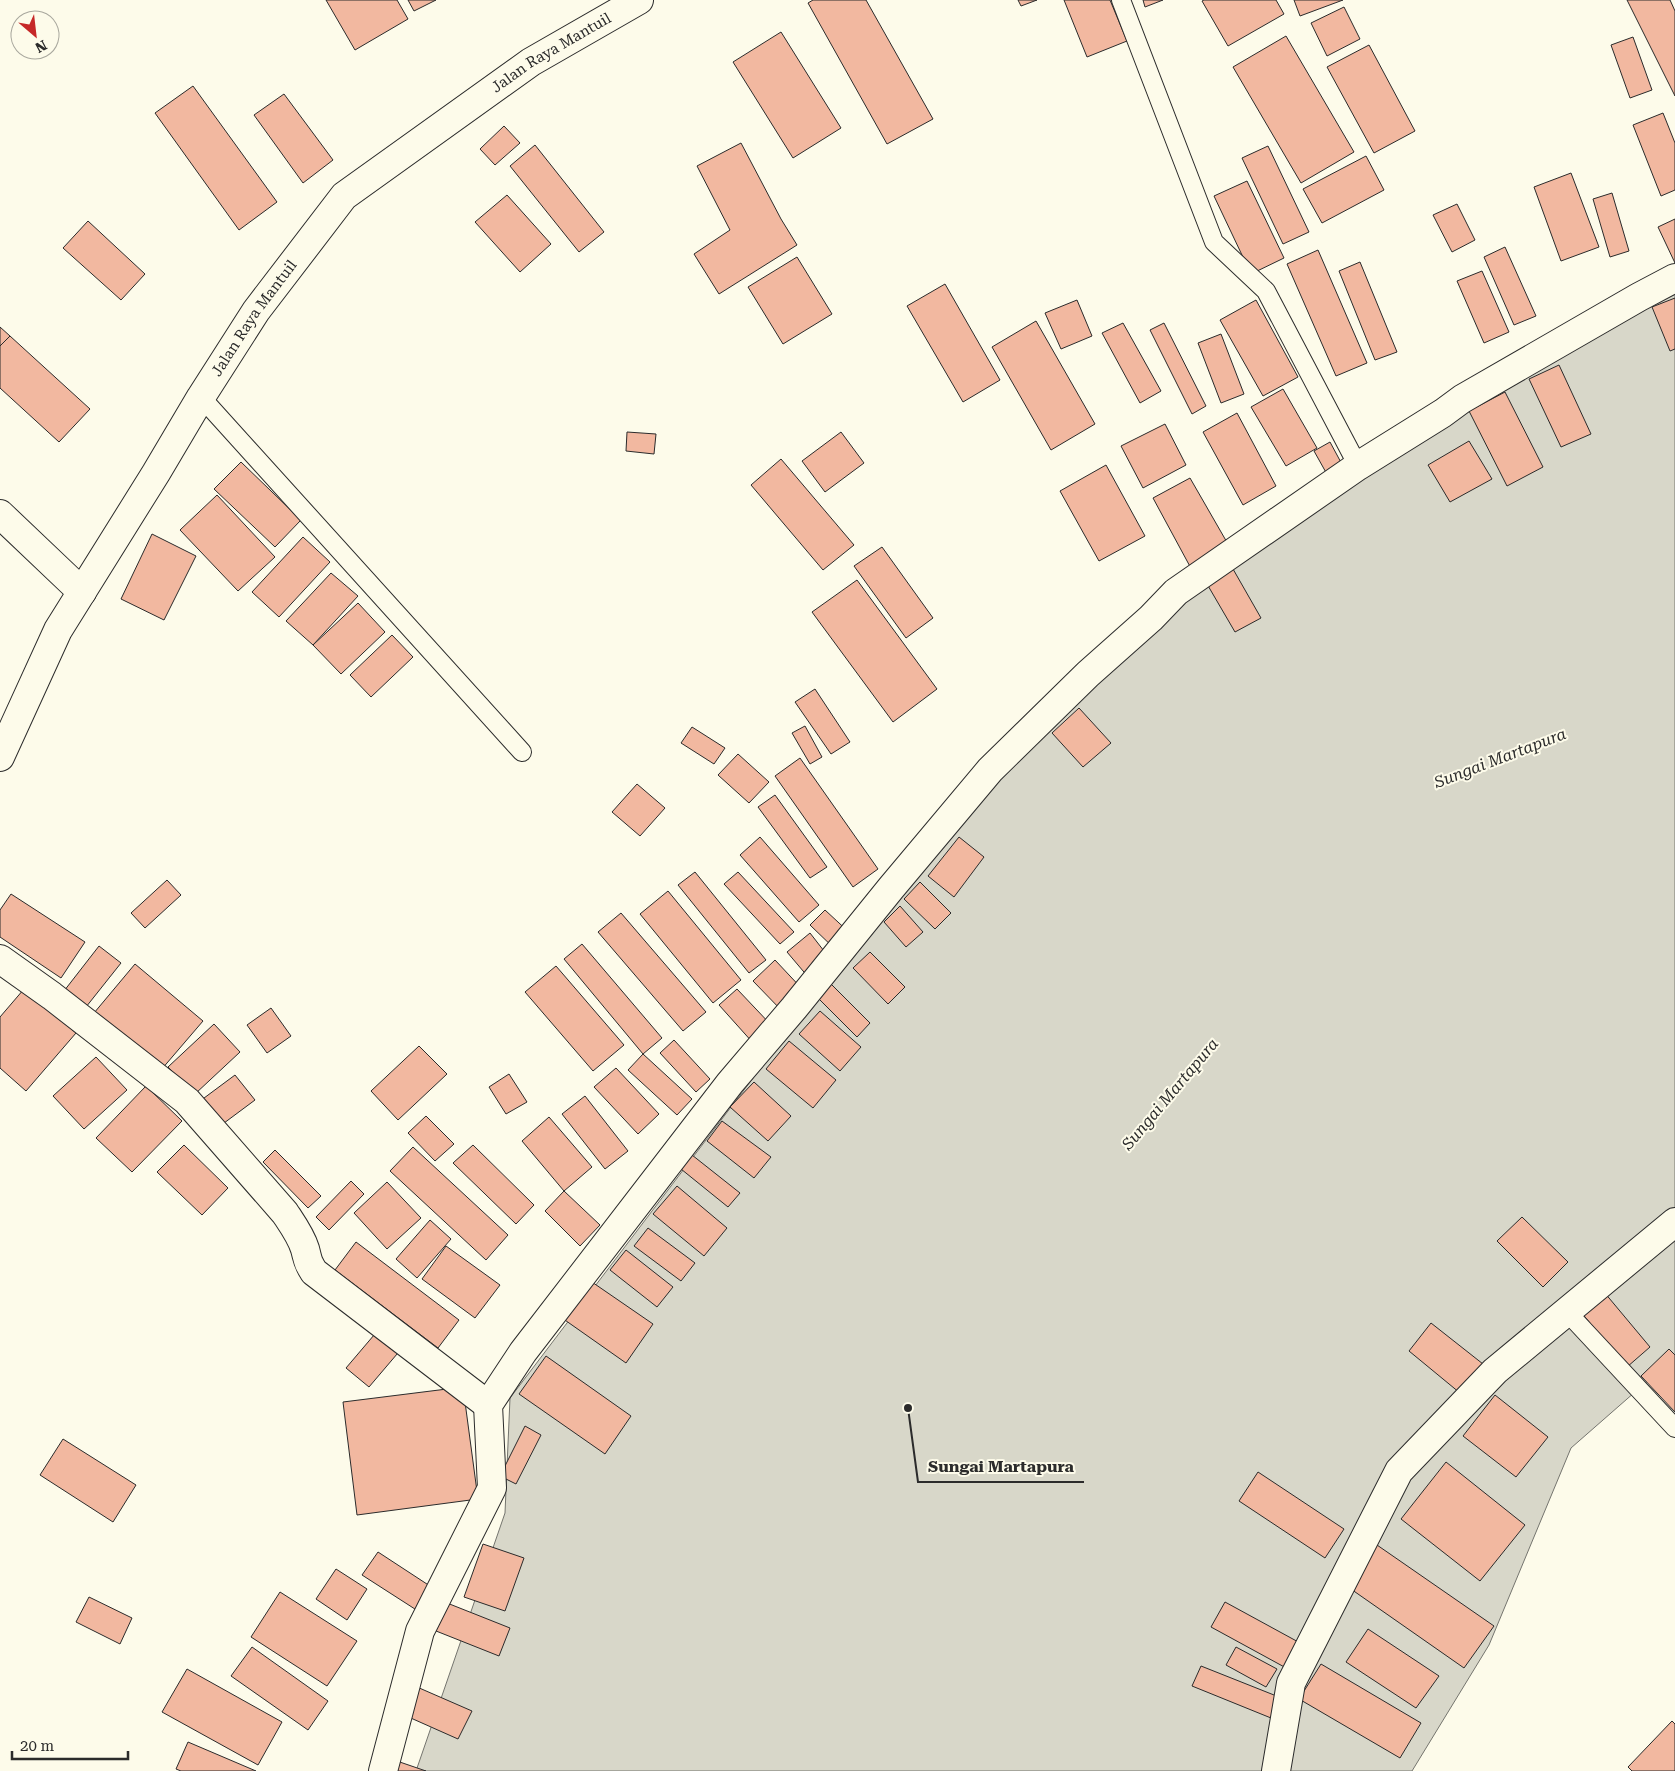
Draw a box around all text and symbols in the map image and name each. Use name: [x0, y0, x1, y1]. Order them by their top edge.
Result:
street label: Jalan Raya Mantuil: [488, 9, 615, 97]
north arrow: [10, 10, 60, 60]
text: N: [32, 37, 50, 56]
street label: Jalan Raya Mantuil: [208, 256, 301, 380]
water label: Sungai Martapura: [1430, 724, 1569, 792]
water label: Sungai Martapura: [1117, 1034, 1222, 1154]
callout: Sungai Martapura: [918, 1451, 1084, 1482]
text: Sungai Martapura: [928, 1457, 1075, 1476]
scale bar: [12, 1728, 129, 1760]
text: 20 m: [20, 1737, 55, 1755]

